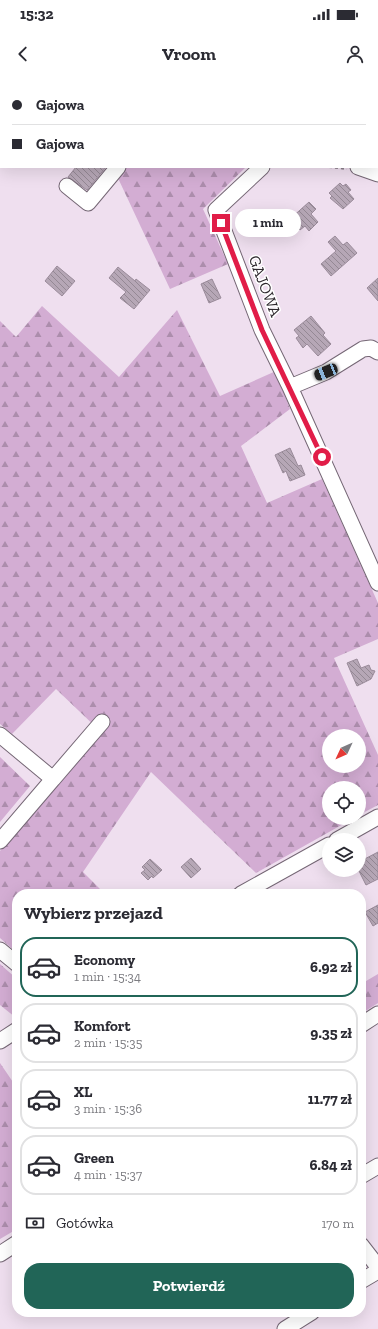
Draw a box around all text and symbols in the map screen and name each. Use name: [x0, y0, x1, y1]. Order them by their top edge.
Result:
text: 15:32: [20, 5, 54, 23]
icon: back: [12, 43, 34, 65]
text: Vroom: [162, 43, 216, 65]
icon: person: [344, 43, 366, 65]
text: Gajowa: [36, 96, 84, 114]
text: Gajowa: [36, 135, 84, 153]
callout: 1 min: [235, 209, 301, 237]
route end: [212, 214, 230, 232]
text: 1 min: [253, 215, 283, 230]
street label: GAJOWA: [245, 253, 286, 320]
car: [313, 362, 339, 382]
route start: [313, 448, 331, 466]
north arrow: [322, 729, 366, 773]
map controls: [322, 729, 366, 877]
button: locate: [322, 781, 366, 825]
button: layers: [322, 833, 366, 877]
text: Wybierz przejazd: [24, 902, 163, 924]
icon: car: [26, 949, 62, 985]
text: Economy: [74, 951, 135, 969]
text: 6.92 zł: [310, 958, 352, 976]
text: 1 min · 15:34: [74, 969, 141, 984]
icon: car: [26, 1015, 62, 1051]
text: Komfort: [74, 1017, 130, 1035]
text: 9.35 zł: [310, 1024, 352, 1042]
text: 2 min · 15:35: [74, 1035, 142, 1050]
icon: car: [26, 1081, 62, 1117]
text: XL: [74, 1083, 92, 1101]
text: 11.77 zł: [308, 1090, 352, 1108]
text: 3 min · 15:36: [74, 1101, 142, 1116]
icon: car: [26, 1147, 62, 1183]
text: Green: [74, 1149, 114, 1167]
text: 6.84 zł: [310, 1156, 352, 1174]
text: 4 min · 15:37: [74, 1167, 142, 1182]
icon: cash: [24, 1212, 46, 1234]
text: Gotówka: [56, 1214, 114, 1232]
text: 170 m: [321, 1216, 354, 1231]
button: Potwierdź: [24, 1263, 354, 1309]

